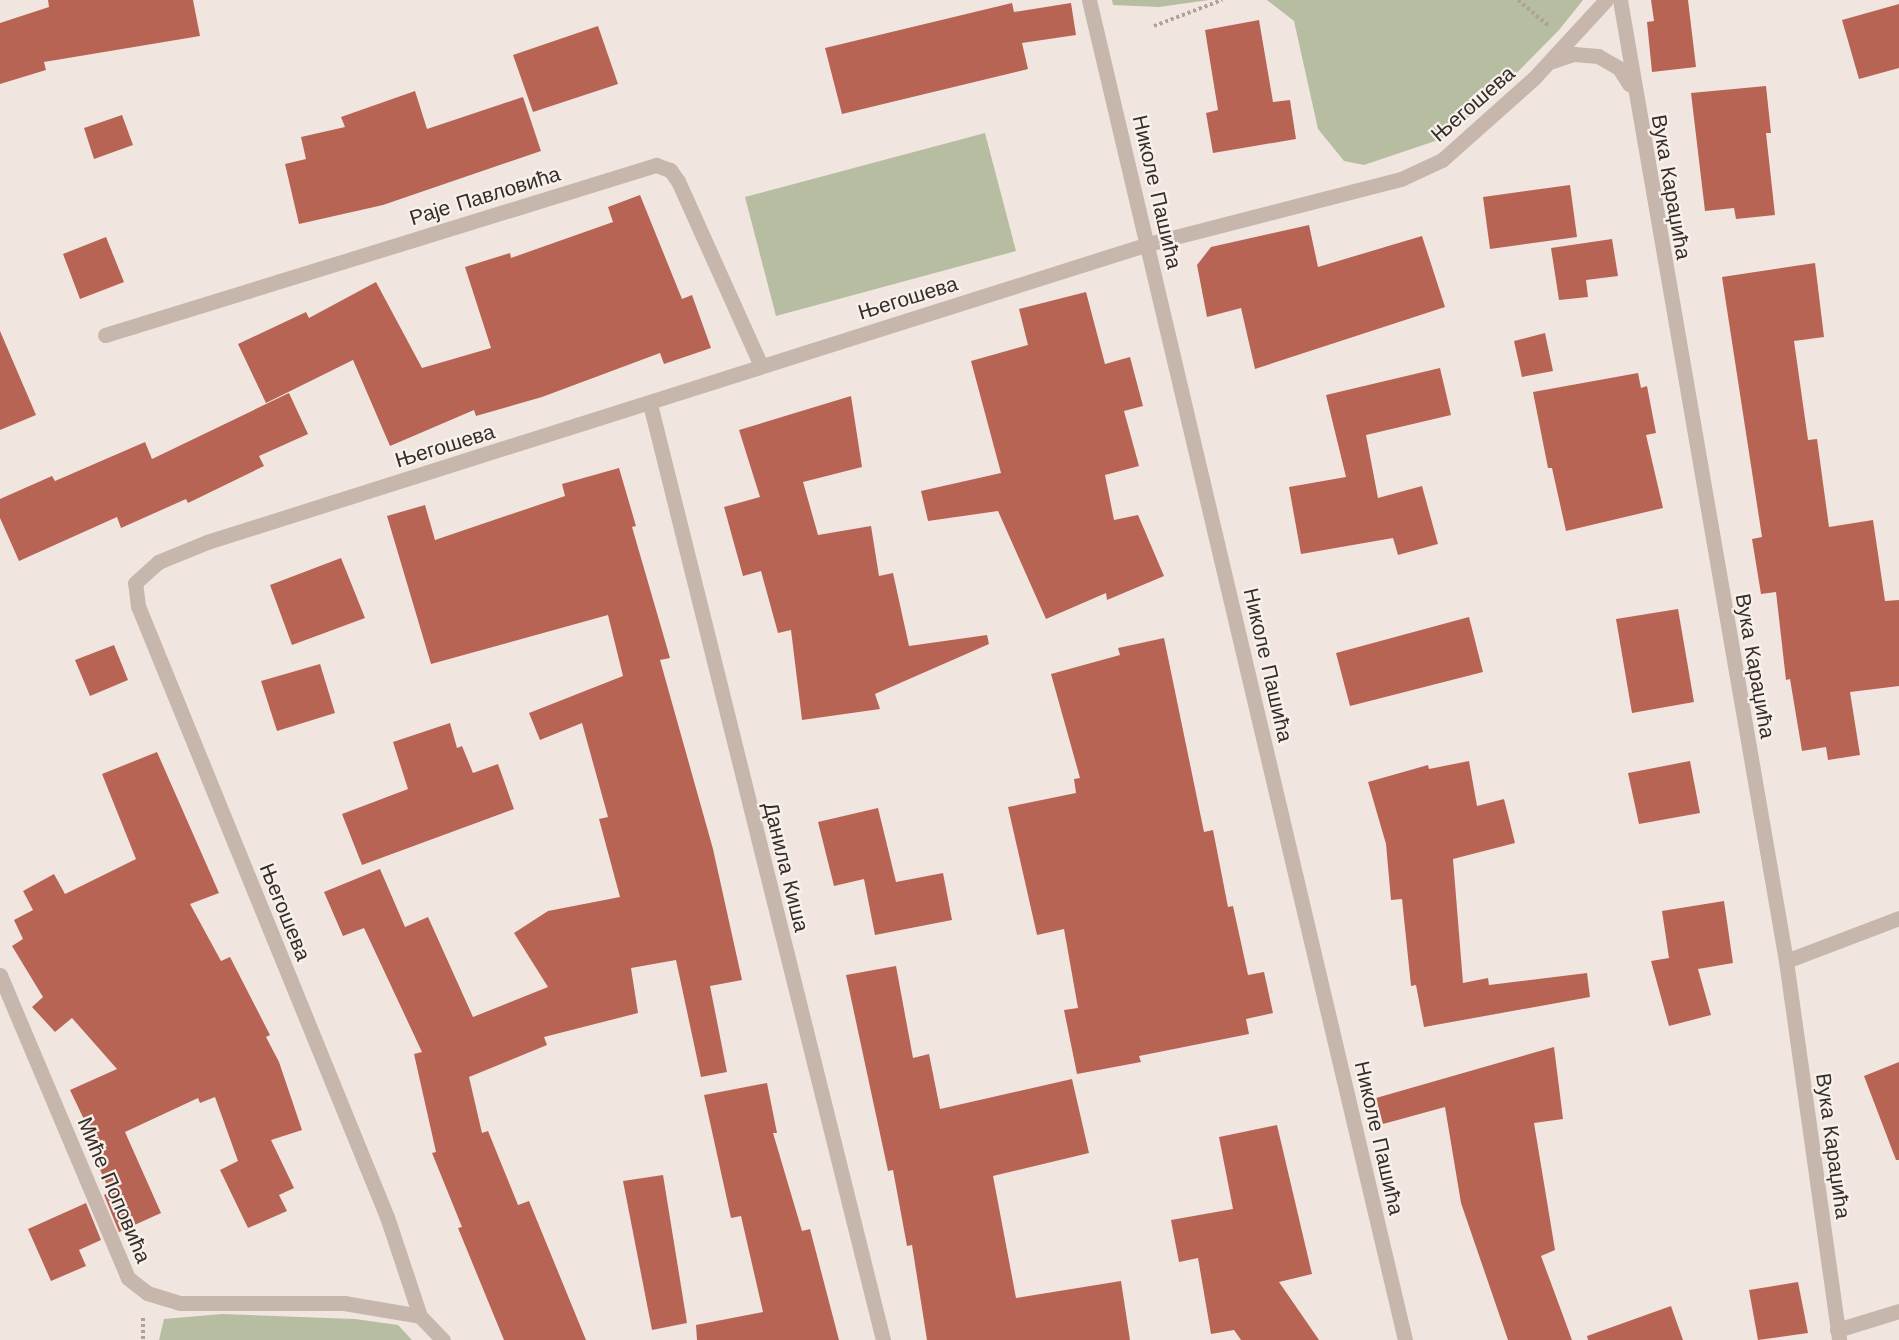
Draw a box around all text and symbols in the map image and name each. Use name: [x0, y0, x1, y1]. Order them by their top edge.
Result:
street label: Његошева: [1426, 61, 1520, 147]
street label: Николе Пашића: [1127, 113, 1187, 271]
street label: Вука Караџића: [1646, 113, 1696, 261]
street label: Раје Павловића: [407, 161, 563, 231]
street label: Његошева: [855, 271, 961, 325]
street label: Његошева: [392, 419, 498, 473]
street label: Николе Пашића: [1238, 586, 1298, 744]
street label: Вука Караџића: [1730, 592, 1780, 740]
street label: Данила Киша: [758, 800, 814, 934]
street label: Његошева: [254, 860, 316, 964]
street label: Николе Пашића: [1349, 1059, 1409, 1217]
street label: Вука Караџића: [1810, 1072, 1856, 1220]
street label: Миће Поповића: [72, 1113, 156, 1267]

